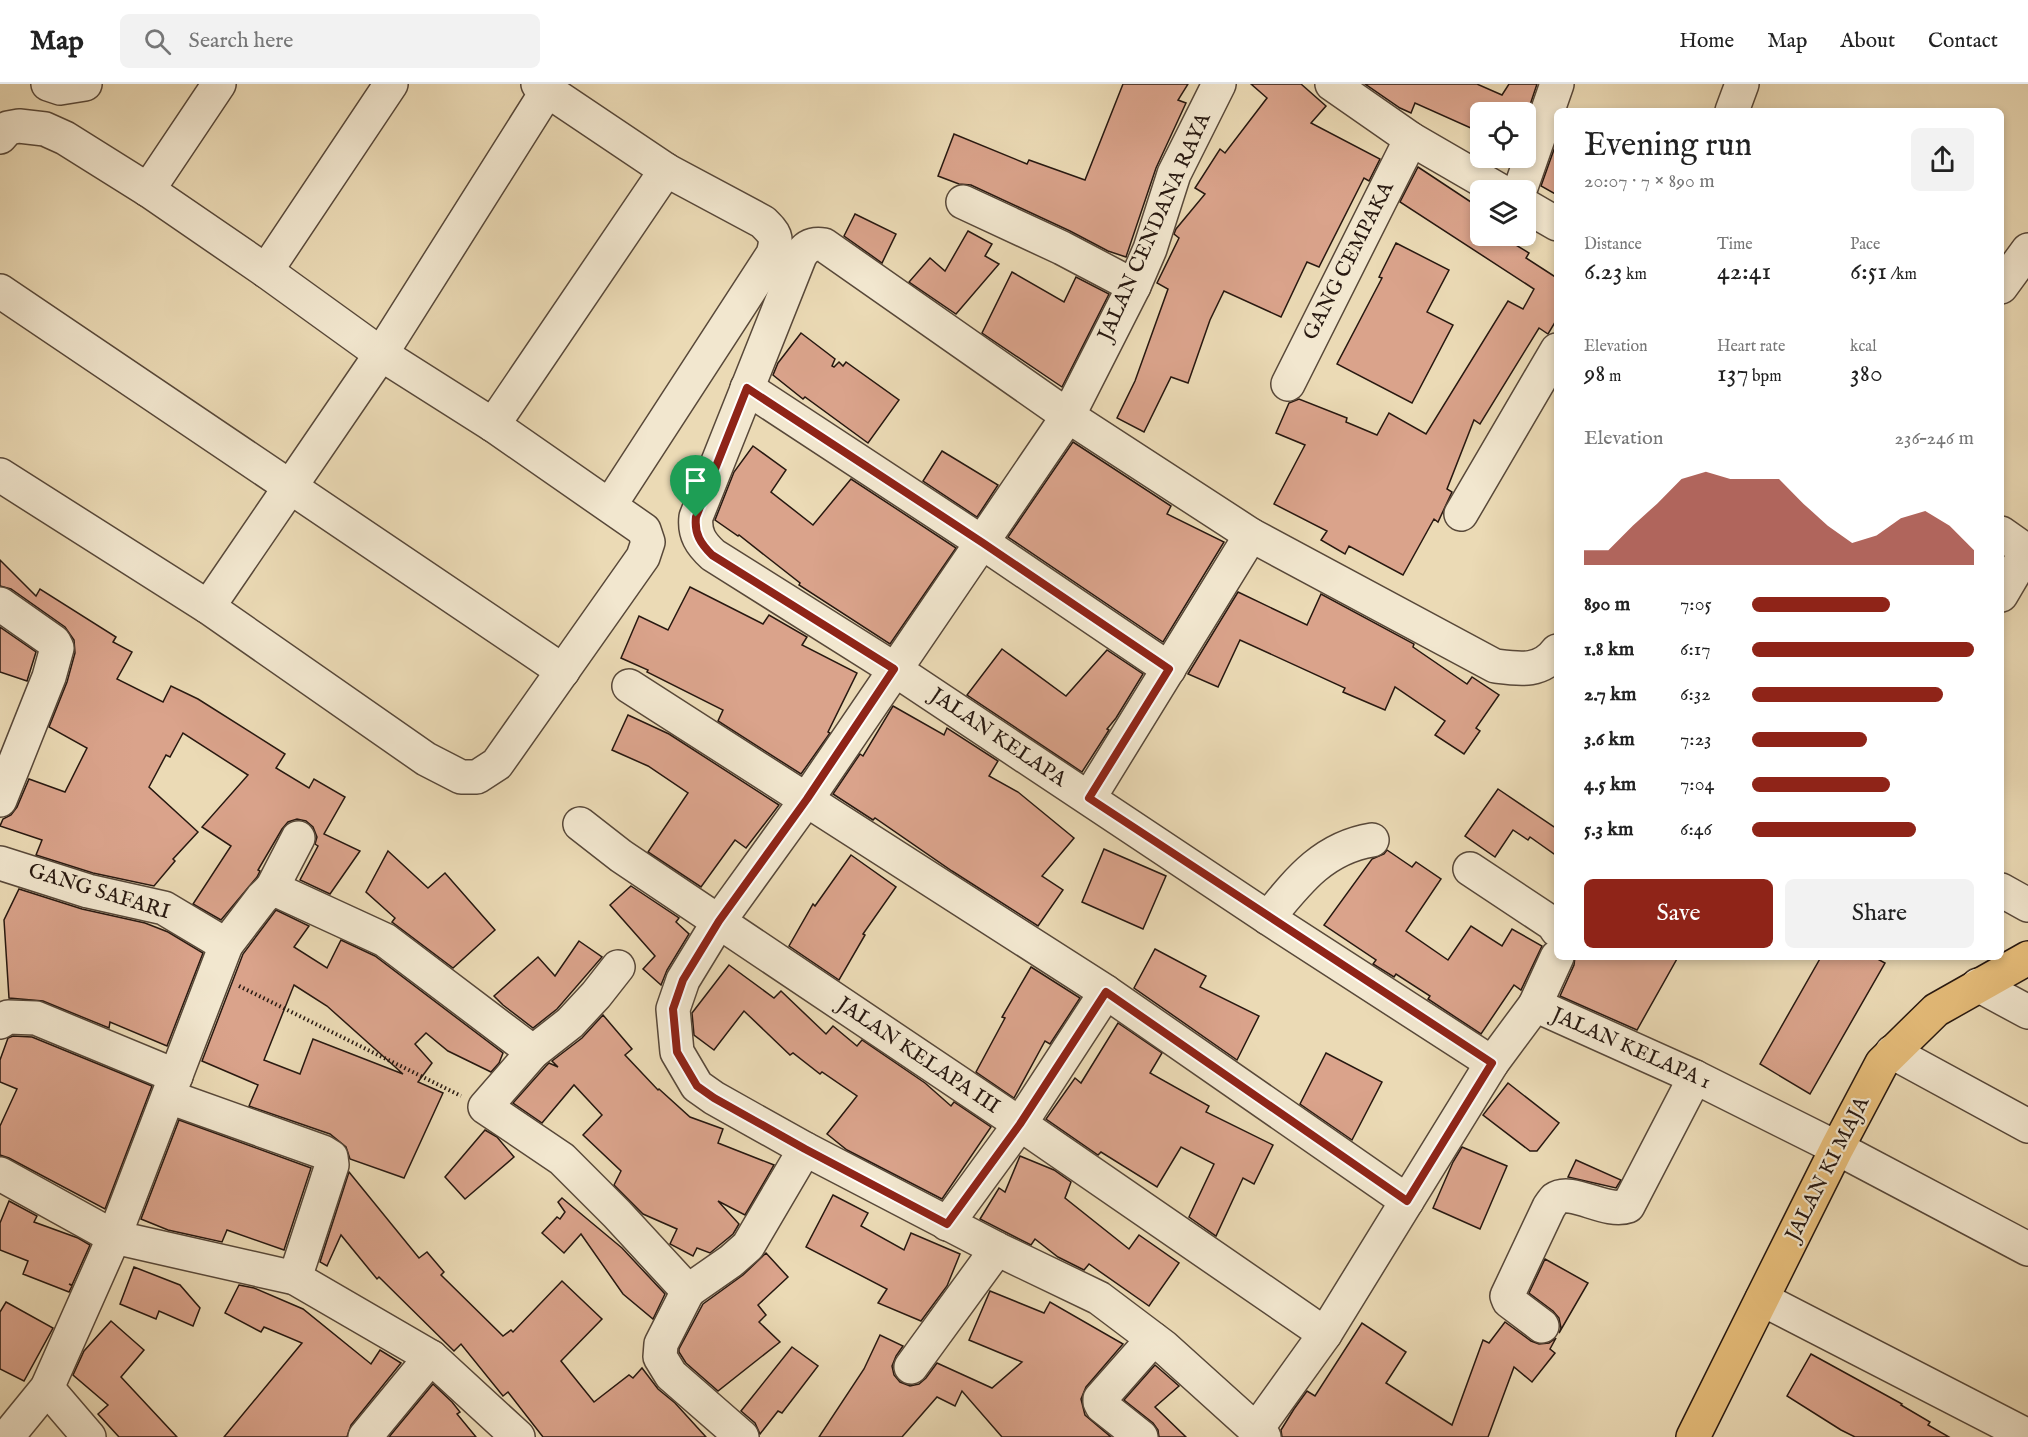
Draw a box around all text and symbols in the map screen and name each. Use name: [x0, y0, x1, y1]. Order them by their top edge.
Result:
search box: [120, 14, 540, 68]
text: Map: [30, 24, 84, 59]
icon: search: [141, 25, 174, 58]
text: Search here: [189, 27, 293, 55]
text: Home: [1679, 28, 1734, 55]
text: Map: [1767, 28, 1807, 55]
text: About: [1840, 28, 1895, 55]
text: Contact: [1928, 28, 1998, 55]
map controls: [1470, 102, 1536, 246]
button: locate: [1470, 102, 1536, 168]
street label: JALAN CENDANA RAYA: [1092, 108, 1218, 347]
text: Evening run: [1584, 125, 1752, 167]
button: share: [1911, 128, 1974, 191]
text: 20:07 · 7 × 890 m: [1584, 169, 1715, 194]
street label: GANG CEMPAKA: [1297, 176, 1401, 345]
button: layers: [1470, 180, 1536, 246]
text: Distance: [1584, 235, 1642, 255]
text: Time: [1717, 235, 1753, 255]
text: Pace: [1850, 235, 1880, 255]
text: 6.23: [1584, 255, 1622, 288]
text: 42:41: [1717, 255, 1771, 288]
text: 6:51: [1850, 255, 1887, 288]
text: km: [1622, 265, 1647, 285]
text: /km: [1887, 265, 1917, 285]
text: Elevation: [1584, 337, 1647, 357]
text: Heart rate: [1717, 337, 1785, 357]
text: kcal: [1850, 337, 1877, 357]
text: 98: [1584, 357, 1606, 390]
text: 137: [1717, 357, 1749, 390]
text: 380: [1850, 357, 1883, 390]
text: m: [1606, 367, 1621, 387]
text: bpm: [1749, 367, 1782, 387]
text: Elevation: [1584, 426, 1663, 451]
text: 236–246 m: [1895, 426, 1974, 451]
pin: [670, 455, 721, 517]
icon: arrive: [679, 464, 712, 497]
text: 890 m: [1584, 592, 1630, 617]
text: 7:05: [1680, 592, 1712, 617]
text: 1.8 km: [1584, 637, 1634, 662]
text: 6:17: [1680, 637, 1711, 662]
street label: JALAN KELAPA: [923, 681, 1072, 794]
text: 2.7 km: [1584, 682, 1637, 707]
text: 6:32: [1680, 682, 1711, 707]
text: 3.6 km: [1584, 727, 1635, 752]
text: 7:23: [1680, 727, 1711, 752]
text: 4.5 km: [1584, 772, 1636, 797]
text: 7:04: [1680, 772, 1714, 797]
text: 5.3 km: [1584, 817, 1634, 842]
text: 6:46: [1680, 817, 1712, 842]
street label: GANG SAFARI: [25, 858, 173, 926]
button: Save: [1584, 879, 1773, 948]
button: Share: [1785, 879, 1974, 948]
street label: JALAN KELAPA III: [830, 990, 1004, 1120]
street label: JALAN KELAPA 1: [1545, 1001, 1715, 1096]
street label: JALAN KI MAJA: [1779, 1091, 1876, 1248]

